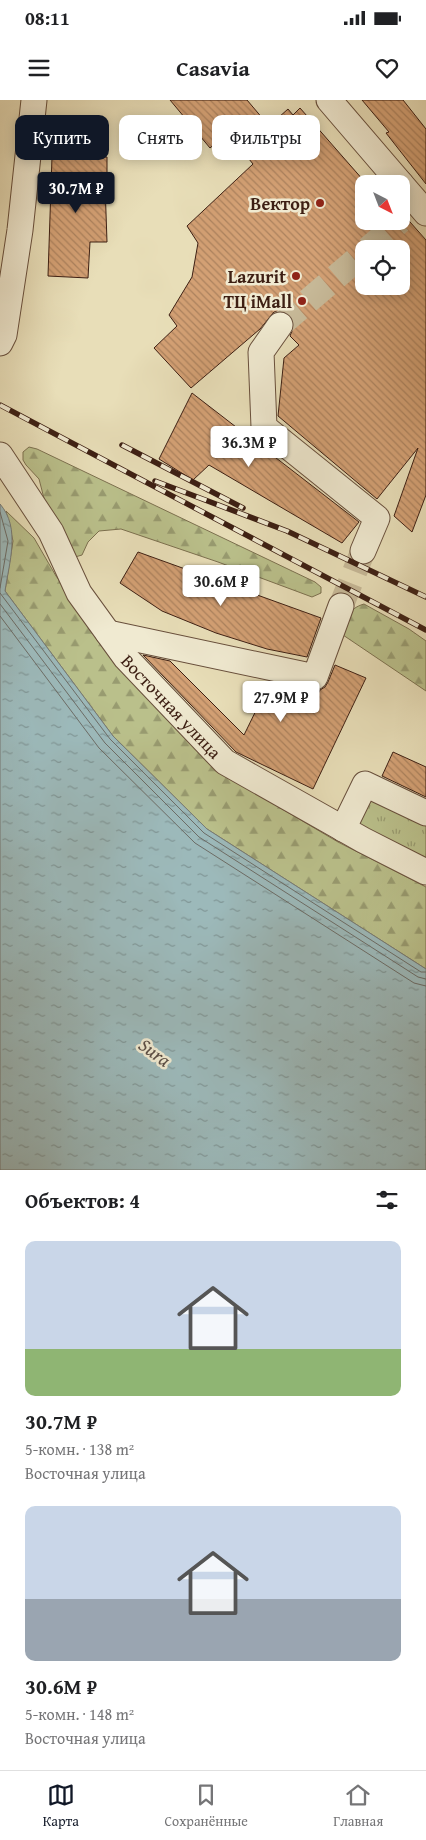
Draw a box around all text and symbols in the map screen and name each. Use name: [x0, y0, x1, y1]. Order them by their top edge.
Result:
text: 08:11: [25, 4, 70, 32]
text: Casavia: [176, 52, 250, 84]
icon: menu: [25, 54, 53, 82]
icon: heart: [373, 54, 401, 82]
chip: Купить: [15, 115, 109, 160]
chip: Снять: [119, 115, 202, 160]
chip: Фильтры: [212, 115, 320, 160]
pin: 30.7M ₽: [30, 172, 122, 214]
north arrow: [355, 175, 410, 230]
map controls: [355, 175, 410, 295]
text: 30.7M ₽: [49, 176, 103, 200]
place label: Вектор: [250, 190, 310, 217]
marker: Вектор: [314, 197, 326, 209]
button: locate: [355, 240, 410, 295]
place label: Lazurit: [228, 263, 286, 290]
marker: Lazurit: [290, 270, 302, 282]
place label: ТЦ iMall: [224, 288, 292, 315]
marker: ТЦ iMall: [296, 295, 308, 307]
pin: 36.3M ₽: [203, 426, 295, 468]
text: 36.3M ₽: [222, 430, 276, 454]
pin: 30.6M ₽: [175, 564, 267, 607]
text: 30.6M ₽: [194, 569, 248, 593]
street label: Восточная улица: [115, 648, 229, 765]
pin: 27.9M ₽: [235, 680, 327, 723]
text: 27.9M ₽: [254, 685, 308, 709]
water label: Sura: [133, 1031, 177, 1073]
text: Объектов: 4: [25, 1185, 140, 1216]
icon: filters: [373, 1186, 401, 1214]
icon: home: [168, 1273, 258, 1363]
text: 30.7M ₽: [25, 1406, 97, 1437]
text: 5-комн. · 138 m²: [25, 1437, 134, 1461]
text: Восточная улица: [25, 1461, 146, 1485]
icon: home: [168, 1538, 258, 1628]
text: 30.6M ₽: [25, 1671, 97, 1702]
text: 5-комн. · 148 m²: [25, 1702, 134, 1726]
text: Восточная улица: [25, 1726, 146, 1750]
tab: Карта: [43, 1781, 79, 1831]
tab: Сохранённые: [164, 1781, 248, 1831]
tab: Главная: [333, 1781, 383, 1831]

